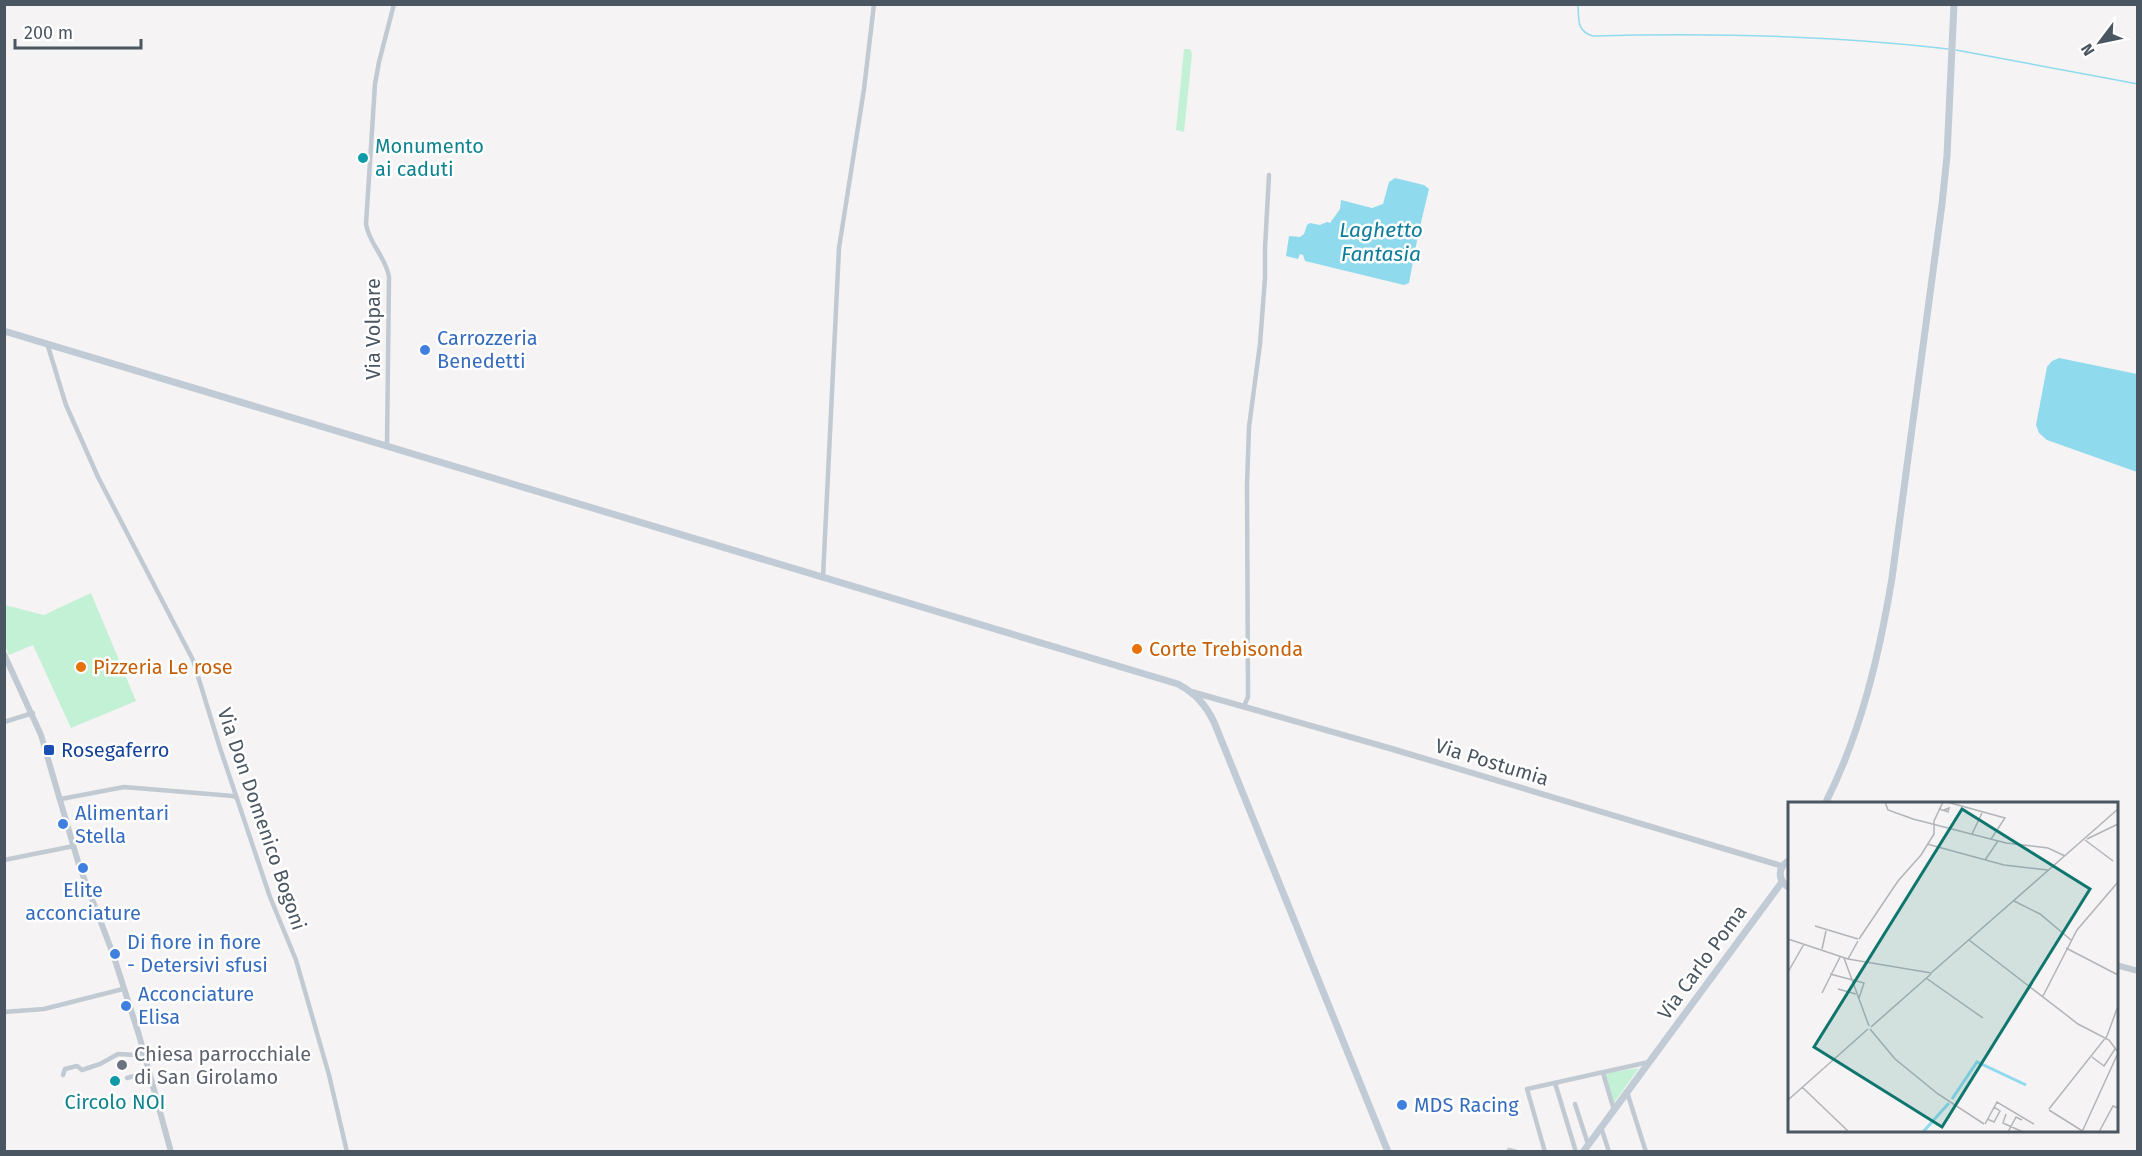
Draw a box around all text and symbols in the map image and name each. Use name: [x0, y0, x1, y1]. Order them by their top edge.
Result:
scale bar: [15, 12, 141, 50]
north arrow: [2070, 12, 2130, 72]
text: 200 m: [24, 22, 73, 44]
text: N: [2077, 40, 2099, 59]
place label: Monumento ai caduti: [375, 134, 484, 181]
marker: Monumento ai caduti: [356, 151, 370, 165]
water label: Laghetto Fantasia: [1339, 217, 1423, 267]
street label: Via Volpare: [361, 278, 385, 380]
place label: Carrozzeria Benedetti: [437, 326, 538, 373]
marker: Carrozzeria Benedetti: [418, 343, 432, 357]
place label: Corte Trebisonda: [1149, 637, 1303, 661]
marker: Corte Trebisonda: [1130, 642, 1144, 656]
place label: Pizzeria Le rose: [93, 655, 233, 679]
marker: Pizzeria Le rose: [74, 660, 88, 674]
street label: Via Don Domenico Bogoni: [213, 705, 311, 933]
street label: Via Postumia: [1432, 733, 1552, 791]
place label: Rosegaferro: [61, 738, 170, 762]
marker: Rosegaferro: [42, 743, 56, 757]
place label: Alimentari Stella: [75, 801, 169, 848]
inset map: [1788, 802, 2118, 1132]
marker: Alimentari Stella: [56, 817, 70, 831]
marker: Elite acconciature: [76, 861, 90, 875]
place label: Elite acconciature: [25, 878, 141, 925]
street label: Via Carlo Poma: [1652, 900, 1752, 1024]
place label: Di fiore in fiore - Detersivi sfusi: [127, 930, 268, 977]
marker: Di fiore in fiore - Detersivi sfusi: [108, 947, 122, 961]
place label: Acconciature Elisa: [138, 982, 254, 1029]
marker: Acconciature Elisa: [119, 999, 133, 1013]
place label: Chiesa parrocchiale di San Girolamo: [134, 1042, 311, 1089]
marker: Chiesa parrocchiale di San Girolamo: [115, 1058, 129, 1072]
marker: Circolo NOI: [108, 1074, 122, 1088]
place label: Circolo NOI: [65, 1090, 165, 1114]
place label: MDS Racing: [1414, 1093, 1519, 1117]
marker: MDS Racing: [1395, 1098, 1409, 1112]

